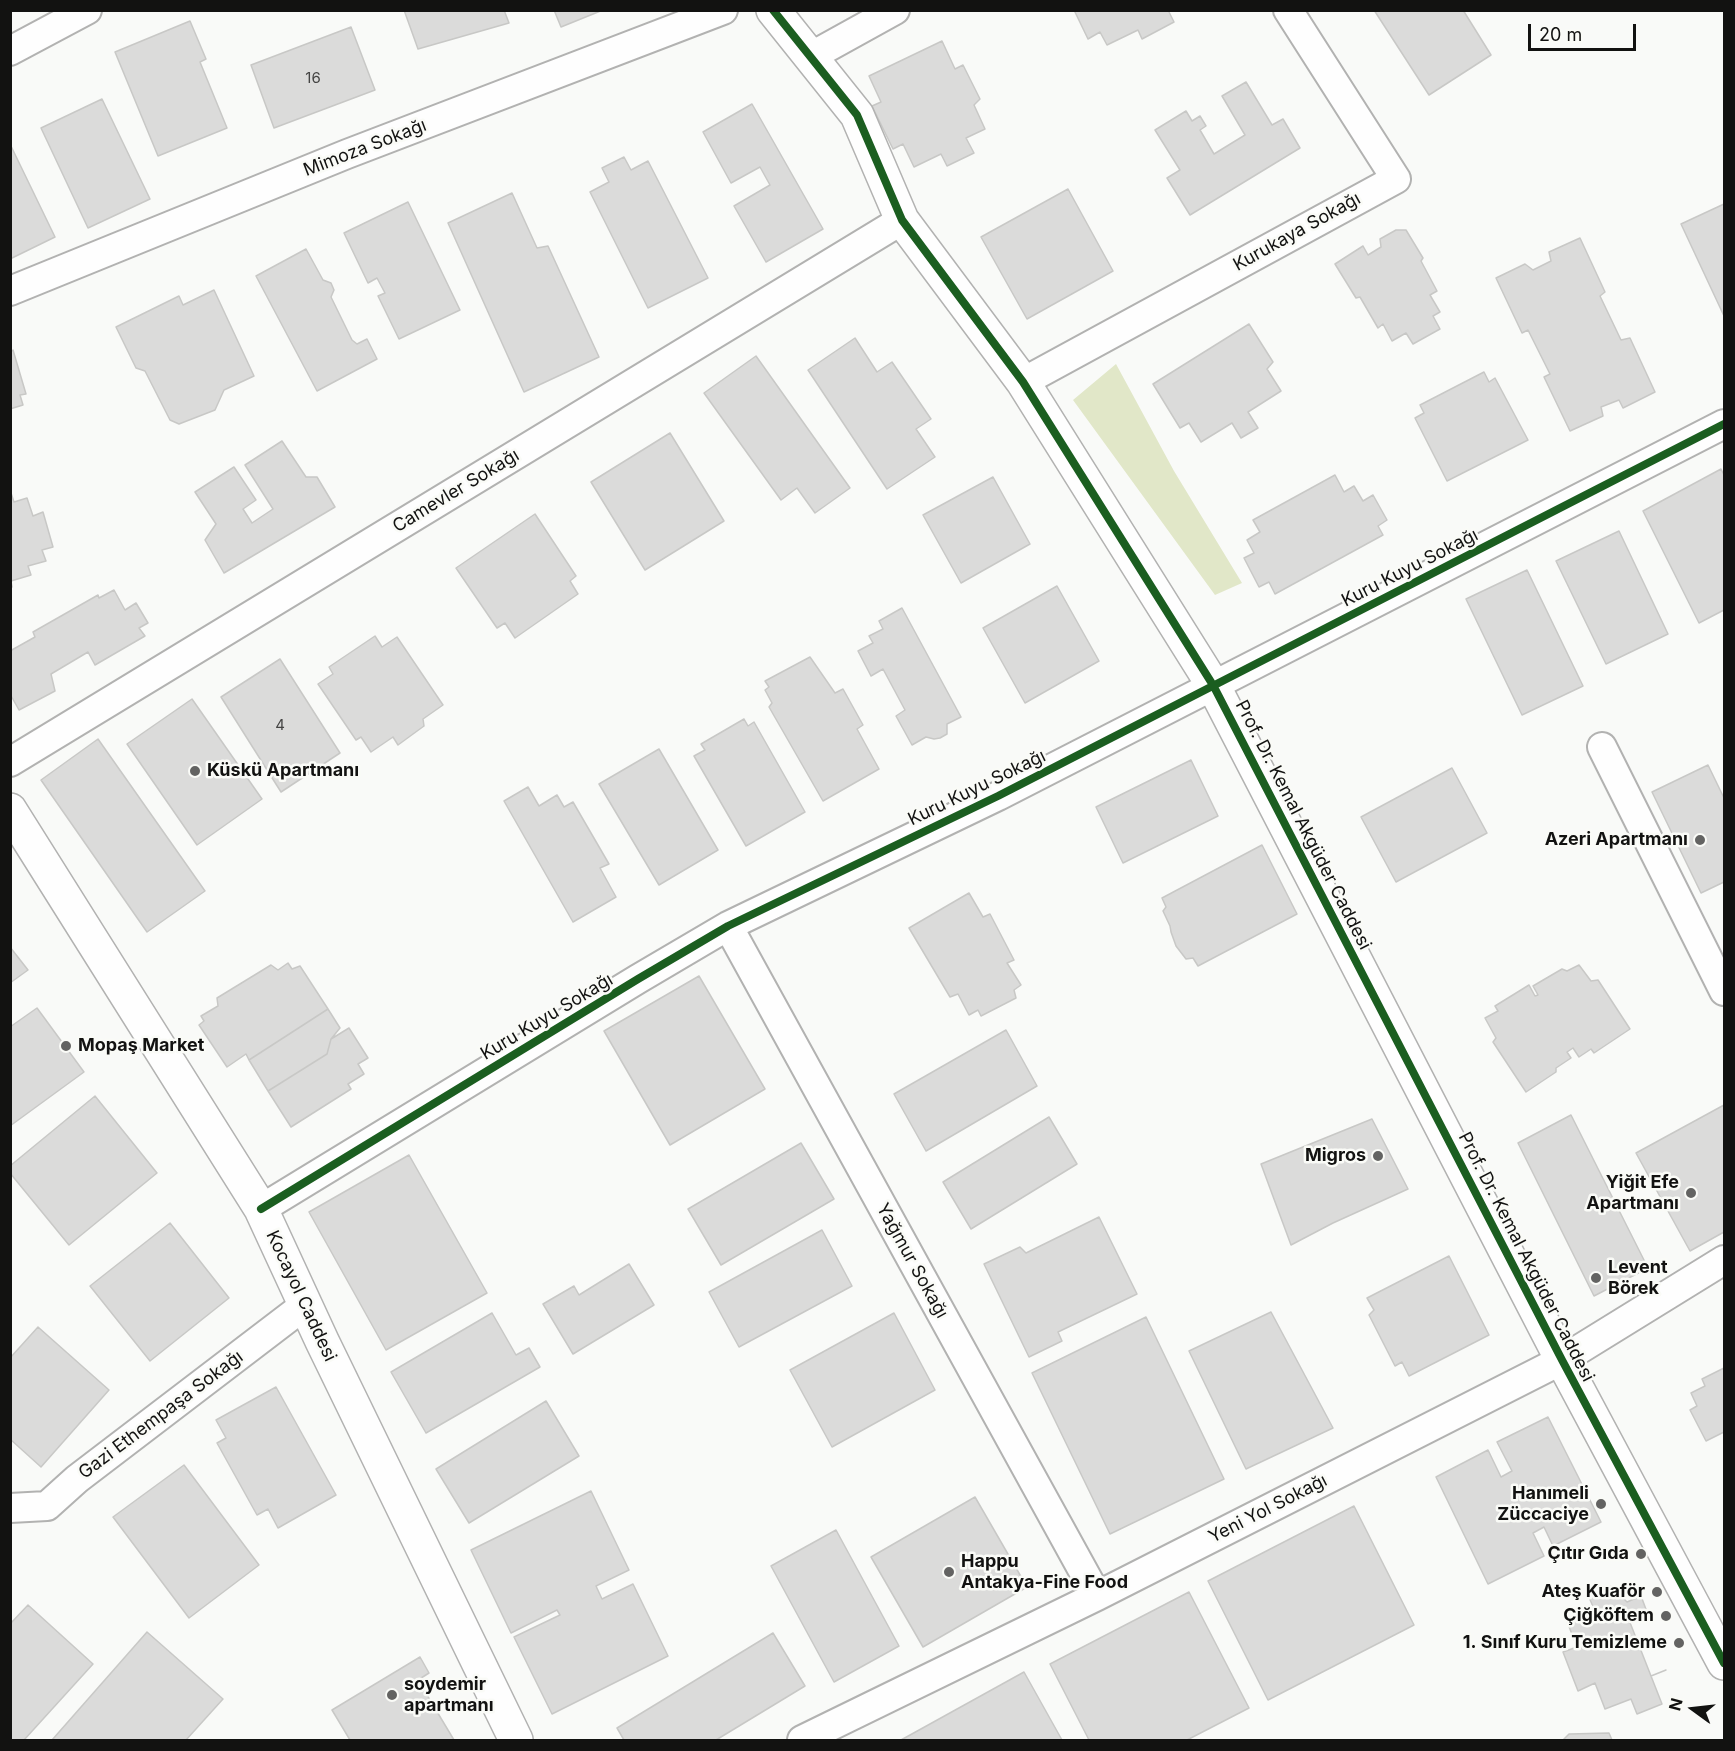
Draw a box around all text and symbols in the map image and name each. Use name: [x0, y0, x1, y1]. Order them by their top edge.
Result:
scale bar: [1531, 12, 1639, 50]
text: 20 m: [1539, 24, 1582, 45]
house number: 16: [305, 69, 321, 87]
street label: Mimoza Sokağı: [301, 115, 429, 181]
street label: Kurukaya Sokağı: [1230, 188, 1364, 276]
street label: Camevler Sokağı: [389, 445, 523, 537]
street label: Kuru Kuyu Sokağı: [1338, 524, 1482, 612]
street label: Prof. Dr. Kemal Akgüder Caddesi: [1230, 697, 1376, 953]
house number: 4: [275, 716, 285, 734]
street label: Kuru Kuyu Sokağı: [905, 745, 1049, 831]
place label: Küskü Apartmanı: [207, 760, 359, 782]
marker: Küskü Apartmanı: [188, 764, 202, 778]
place label: Azeri Apartmanı: [1545, 829, 1688, 851]
marker: Azeri Apartmanı: [1693, 833, 1707, 847]
street label: Kuru Kuyu Sokağı: [477, 969, 617, 1065]
place label: Mopaş Market: [78, 1035, 204, 1057]
marker: Mopaş Market: [59, 1039, 73, 1053]
street label: Prof. Dr. Kemal Akgüder Caddesi: [1453, 1129, 1599, 1385]
place label: Migros: [1305, 1145, 1366, 1167]
marker: Migros: [1371, 1149, 1385, 1163]
place label: Yiğit Efe Apartmanı: [1586, 1172, 1679, 1214]
marker: Yiğit Efe Apartmanı: [1684, 1186, 1698, 1200]
street label: Yağmur Sokağı: [872, 1200, 952, 1322]
street label: Kocayol Caddesi: [261, 1227, 341, 1365]
place label: Levent Börek: [1608, 1257, 1668, 1300]
marker: Levent Börek: [1589, 1271, 1603, 1285]
street label: Gazi Ethempaşa Sokağı: [75, 1346, 247, 1484]
street label: Yeni Yol Sokağı: [1205, 1470, 1331, 1548]
place label: Hanımeli Züccaciye: [1497, 1483, 1589, 1526]
marker: Hanımeli Züccaciye: [1594, 1497, 1608, 1511]
place label: Çıtır Gıda: [1548, 1543, 1629, 1565]
marker: Çıtır Gıda: [1634, 1547, 1648, 1561]
place label: Happu Antakya-Fine Food: [961, 1551, 1128, 1594]
marker: Happu Antakya-Fine Food: [942, 1565, 956, 1579]
place label: Ateş Kuaför: [1541, 1581, 1645, 1603]
marker: Ateş Kuaför: [1650, 1585, 1664, 1599]
place label: Çiğköftem: [1563, 1605, 1654, 1627]
marker: Çiğköftem: [1659, 1609, 1673, 1623]
place label: 1. Sınıf Kuru Temizleme: [1463, 1632, 1667, 1654]
marker: 1. Sınıf Kuru Temizleme: [1672, 1636, 1686, 1650]
place label: soydemir apartmanı: [404, 1674, 494, 1716]
north arrow: [1663, 1679, 1723, 1739]
marker: soydemir apartmanı: [385, 1688, 399, 1702]
text: N: [1664, 1696, 1687, 1713]

